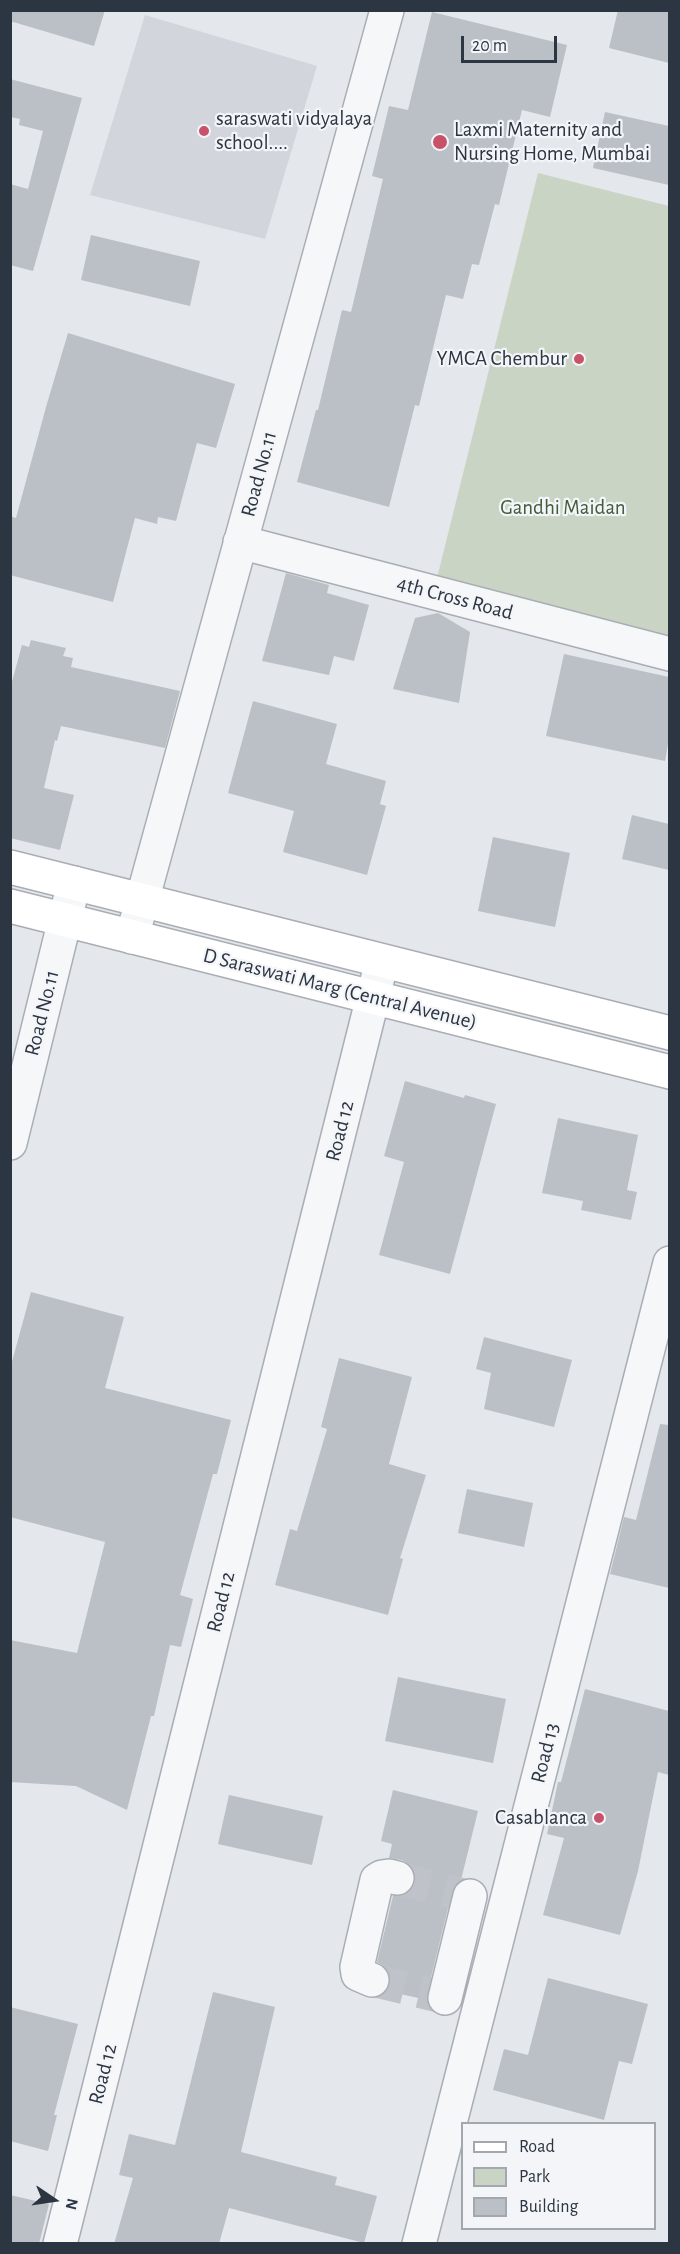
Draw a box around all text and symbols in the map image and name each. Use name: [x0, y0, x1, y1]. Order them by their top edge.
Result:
scale bar: [464, 24, 560, 62]
text: 20 m: [472, 37, 507, 55]
place label: saraswati vidyalaya school....: [216, 106, 372, 156]
place label: Laxmi Maternity and Nursing Home, Mumbai: [454, 117, 650, 167]
marker: saraswati vidyalaya school....: [197, 124, 211, 138]
marker: Laxmi Maternity and Nursing Home, Mumbai: [431, 133, 449, 151]
place label: YMCA Chembur: [436, 346, 567, 372]
marker: YMCA Chembur: [572, 352, 586, 366]
street label: Road No.11: [235, 428, 283, 520]
park label: Gandhi Maidan: [500, 495, 626, 521]
street label: 4th Cross Road: [394, 570, 516, 626]
street label: D Saraswati Marg (Central Avenue): [200, 943, 480, 1035]
street label: Road No.11: [19, 967, 65, 1059]
street label: Road 12: [320, 1098, 360, 1164]
street label: Road 12: [201, 1569, 241, 1635]
street label: Road 13: [525, 1720, 565, 1786]
place label: Casablanca: [495, 1805, 587, 1831]
marker: Casablanca: [592, 1811, 606, 1825]
street label: Road 12: [83, 2041, 123, 2107]
legend: [461, 2122, 656, 2230]
text: Road: [519, 2138, 555, 2156]
text: Park: [519, 2168, 550, 2186]
north arrow: [24, 2170, 84, 2230]
text: N: [62, 2197, 81, 2211]
text: Building: [519, 2198, 578, 2216]

